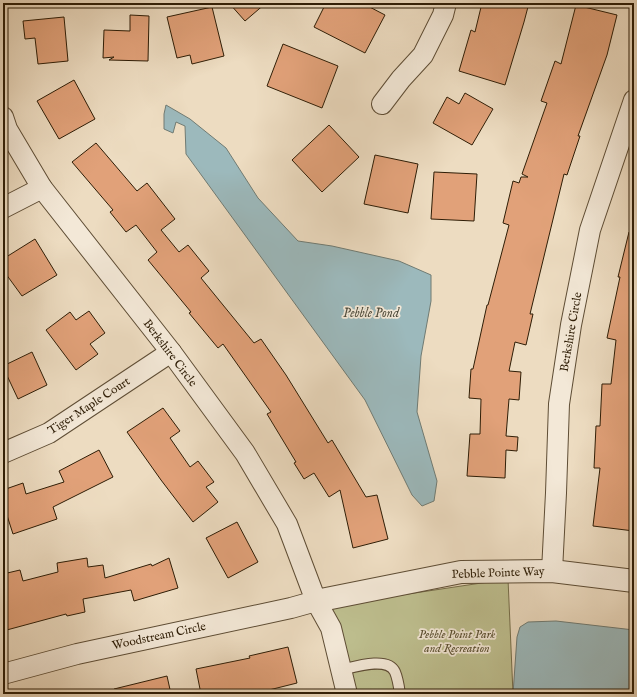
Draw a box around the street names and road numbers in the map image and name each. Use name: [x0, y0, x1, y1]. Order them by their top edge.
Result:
street label: Berkshire Circle: [557, 291, 585, 373]
street label: Berkshire Circle: [140, 316, 201, 390]
street label: Tiger Maple Court: [45, 374, 133, 439]
street label: Pebble Pointe Way: [451, 564, 545, 582]
street label: Woodstream Circle: [111, 619, 208, 653]

